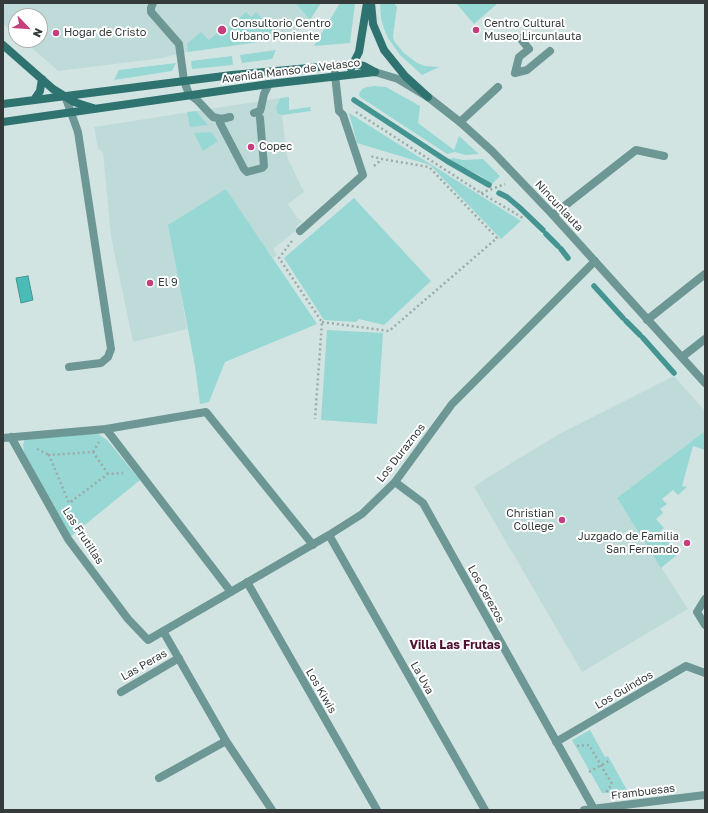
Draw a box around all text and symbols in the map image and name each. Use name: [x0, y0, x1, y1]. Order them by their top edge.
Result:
north arrow: [8, 8, 48, 48]
place label: Consultorio Centro Urbano Poniente: [231, 17, 331, 43]
place label: Centro Cultural Museo Lircunlauta: [484, 17, 581, 43]
marker: Consultorio Centro Urbano Poniente: [216, 24, 228, 36]
marker: Centro Cultural Museo Lircunlauta: [471, 25, 481, 35]
text: N: [31, 26, 46, 39]
place label: Hogar de Cristo: [64, 26, 146, 40]
marker: Hogar de Cristo: [51, 28, 61, 38]
street label: Avenida Manso de Velasco: [221, 56, 361, 86]
place label: Copec: [259, 140, 292, 154]
marker: Copec: [246, 142, 256, 152]
street label: Nincunlauta: [532, 178, 586, 234]
place label: El 9: [158, 276, 178, 290]
marker: El 9: [145, 278, 155, 288]
street label: Los Duraznos: [374, 421, 428, 485]
street label: Las Frutillas: [60, 505, 106, 567]
place label: Christian College: [506, 507, 554, 533]
marker: Christian College: [557, 515, 567, 525]
place label: Juzgado de Familia San Fernando: [578, 530, 679, 556]
marker: Juzgado de Familia San Fernando: [682, 538, 692, 548]
street label: Los Cerezos: [465, 563, 507, 625]
district label: Villa Las Frutas: [410, 638, 500, 652]
street label: Las Peras: [119, 647, 169, 683]
street label: La Uva: [408, 659, 436, 697]
street label: Los Kiwis: [303, 666, 339, 716]
street label: Los Guindos: [593, 668, 655, 712]
street label: Frambuesas: [610, 782, 676, 802]

